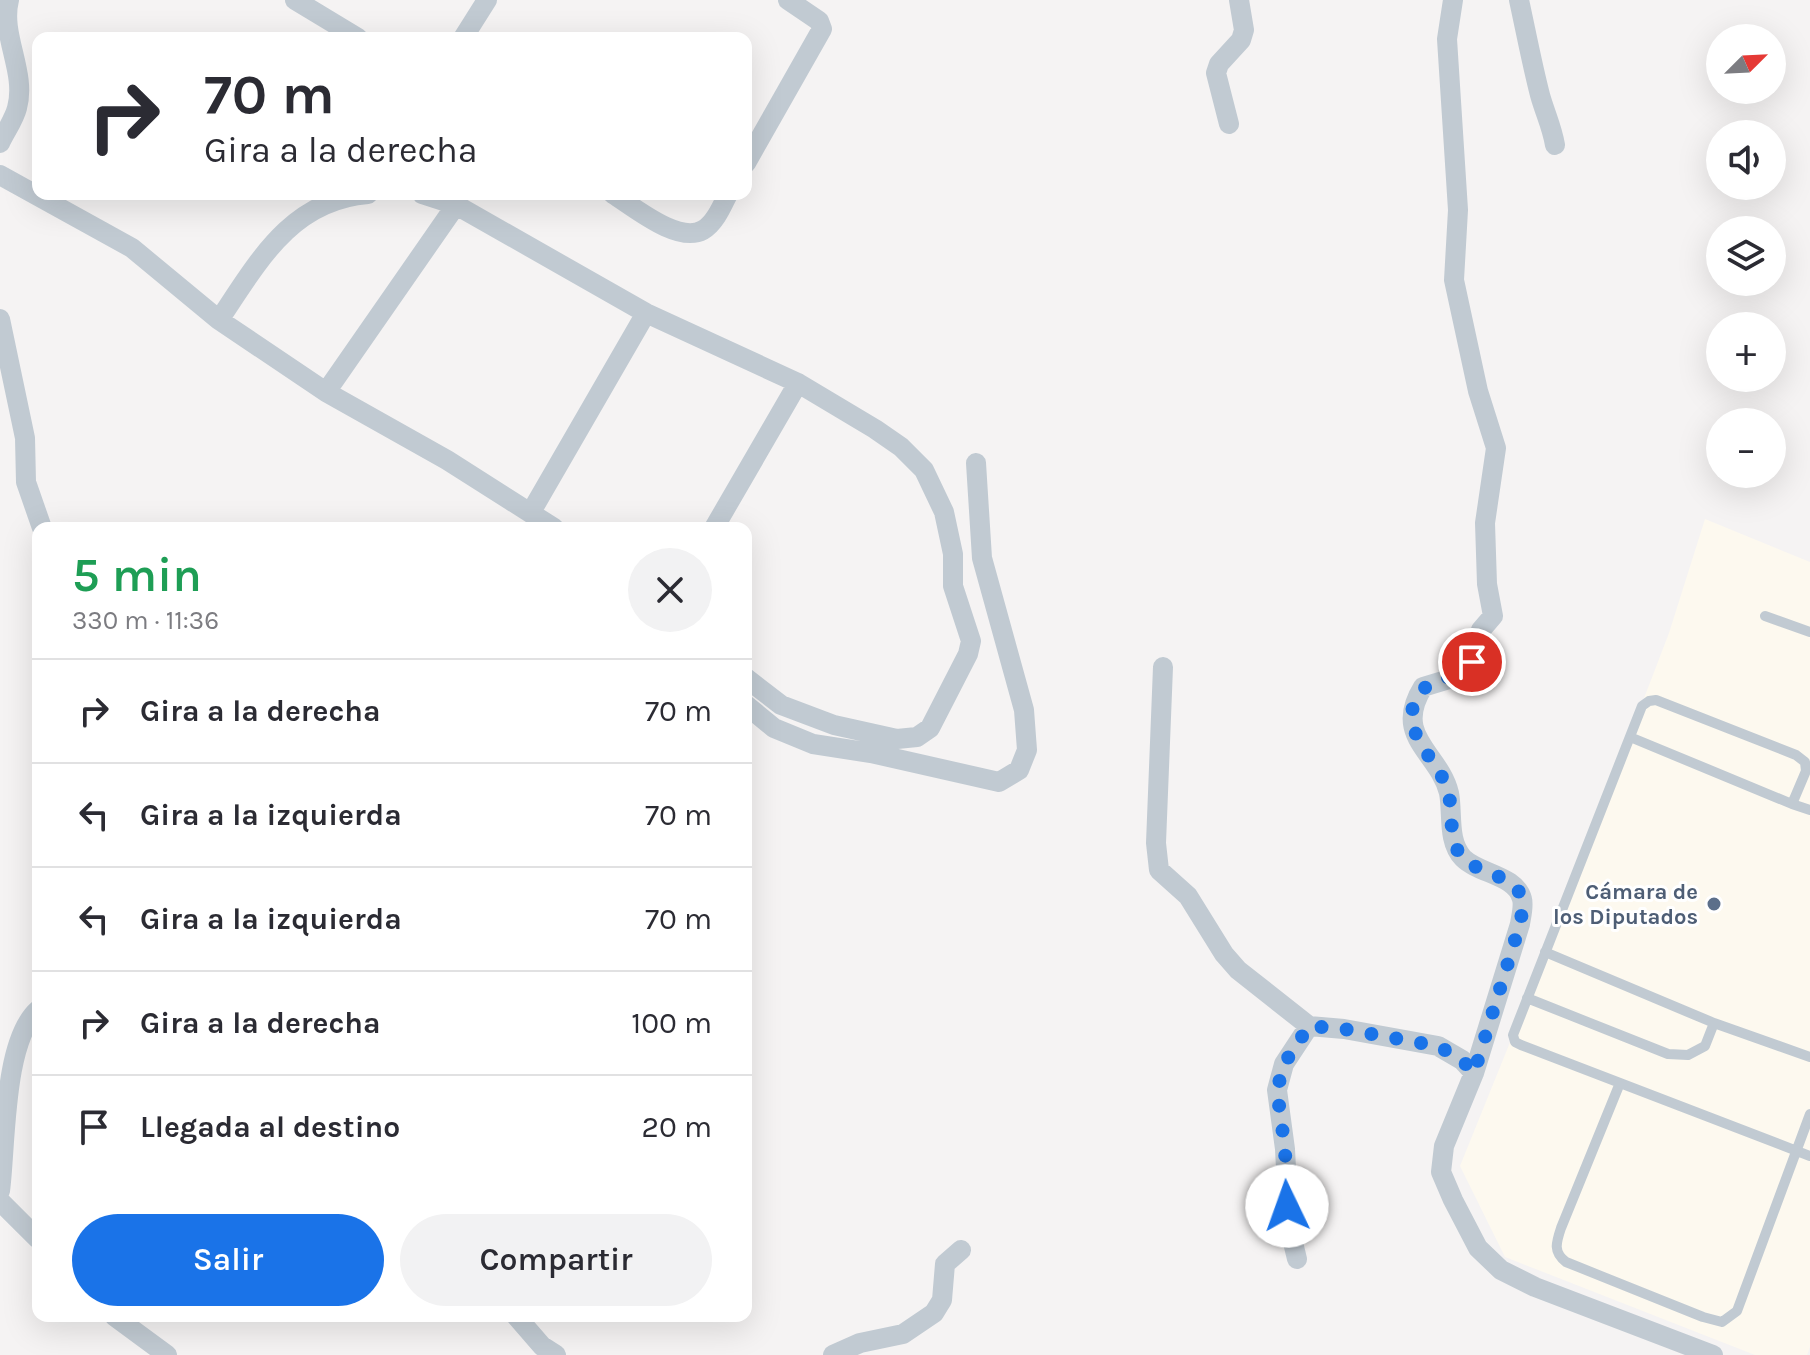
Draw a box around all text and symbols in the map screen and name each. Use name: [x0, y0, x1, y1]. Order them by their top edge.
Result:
north arrow: [1706, 24, 1786, 104]
map controls: [1706, 24, 1786, 488]
text: 70 m: [204, 62, 335, 127]
icon: right: [72, 64, 176, 168]
button: sound: [1706, 120, 1786, 200]
text: Gira a la derecha: [204, 129, 478, 171]
button: layers: [1706, 216, 1786, 296]
button: +: [1706, 312, 1786, 392]
button: −: [1706, 408, 1786, 488]
text: 5 min: [72, 547, 202, 603]
button: close: [628, 548, 712, 632]
text: 330 m · 11:36: [72, 605, 219, 636]
pin: [1438, 628, 1506, 696]
icon: arrive: [1450, 640, 1494, 684]
icon: right: [72, 689, 116, 733]
text: Gira a la derecha: [140, 693, 381, 729]
text: 70 m: [645, 693, 712, 729]
icon: left: [72, 793, 116, 837]
text: Gira a la izquierda: [140, 797, 402, 833]
text: 70 m: [645, 797, 712, 833]
place label: Cámara de los Diputados: [1553, 879, 1698, 930]
marker: Cámara de los Diputados: [1705, 895, 1723, 913]
icon: left: [72, 897, 116, 941]
text: Gira a la izquierda: [140, 901, 402, 937]
text: 70 m: [645, 901, 712, 937]
icon: right: [72, 1001, 116, 1045]
text: Gira a la derecha: [140, 1005, 381, 1041]
text: 100 m: [631, 1005, 712, 1041]
icon: arrive: [72, 1105, 116, 1149]
text: Llegada al destino: [140, 1109, 400, 1145]
text: 20 m: [642, 1109, 712, 1145]
position arrow: [1245, 1164, 1329, 1248]
button: Salir: [72, 1214, 384, 1306]
button: Compartir: [400, 1214, 712, 1306]

